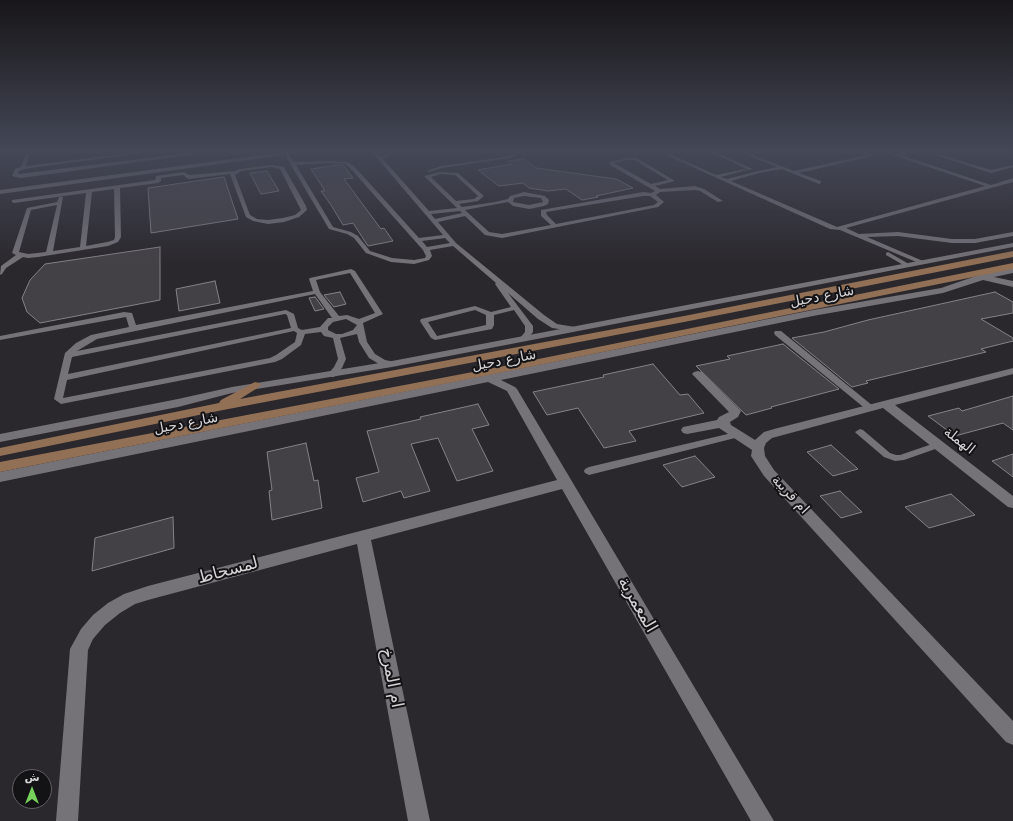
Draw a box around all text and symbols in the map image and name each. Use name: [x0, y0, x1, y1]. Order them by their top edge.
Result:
street label: شارع دحيل: [788, 283, 856, 311]
street label: شارع دحيل: [470, 347, 538, 375]
street label: شارع دحيل: [152, 410, 220, 438]
street label: الهملة: [940, 424, 978, 458]
street label: ام قريبة: [768, 472, 812, 518]
street label: لمسحاط: [195, 553, 261, 589]
street label: المعمرية: [613, 573, 661, 637]
street label: ام المرخ: [375, 646, 407, 710]
north arrow: [12, 769, 52, 809]
text: ش: [24, 771, 40, 784]

